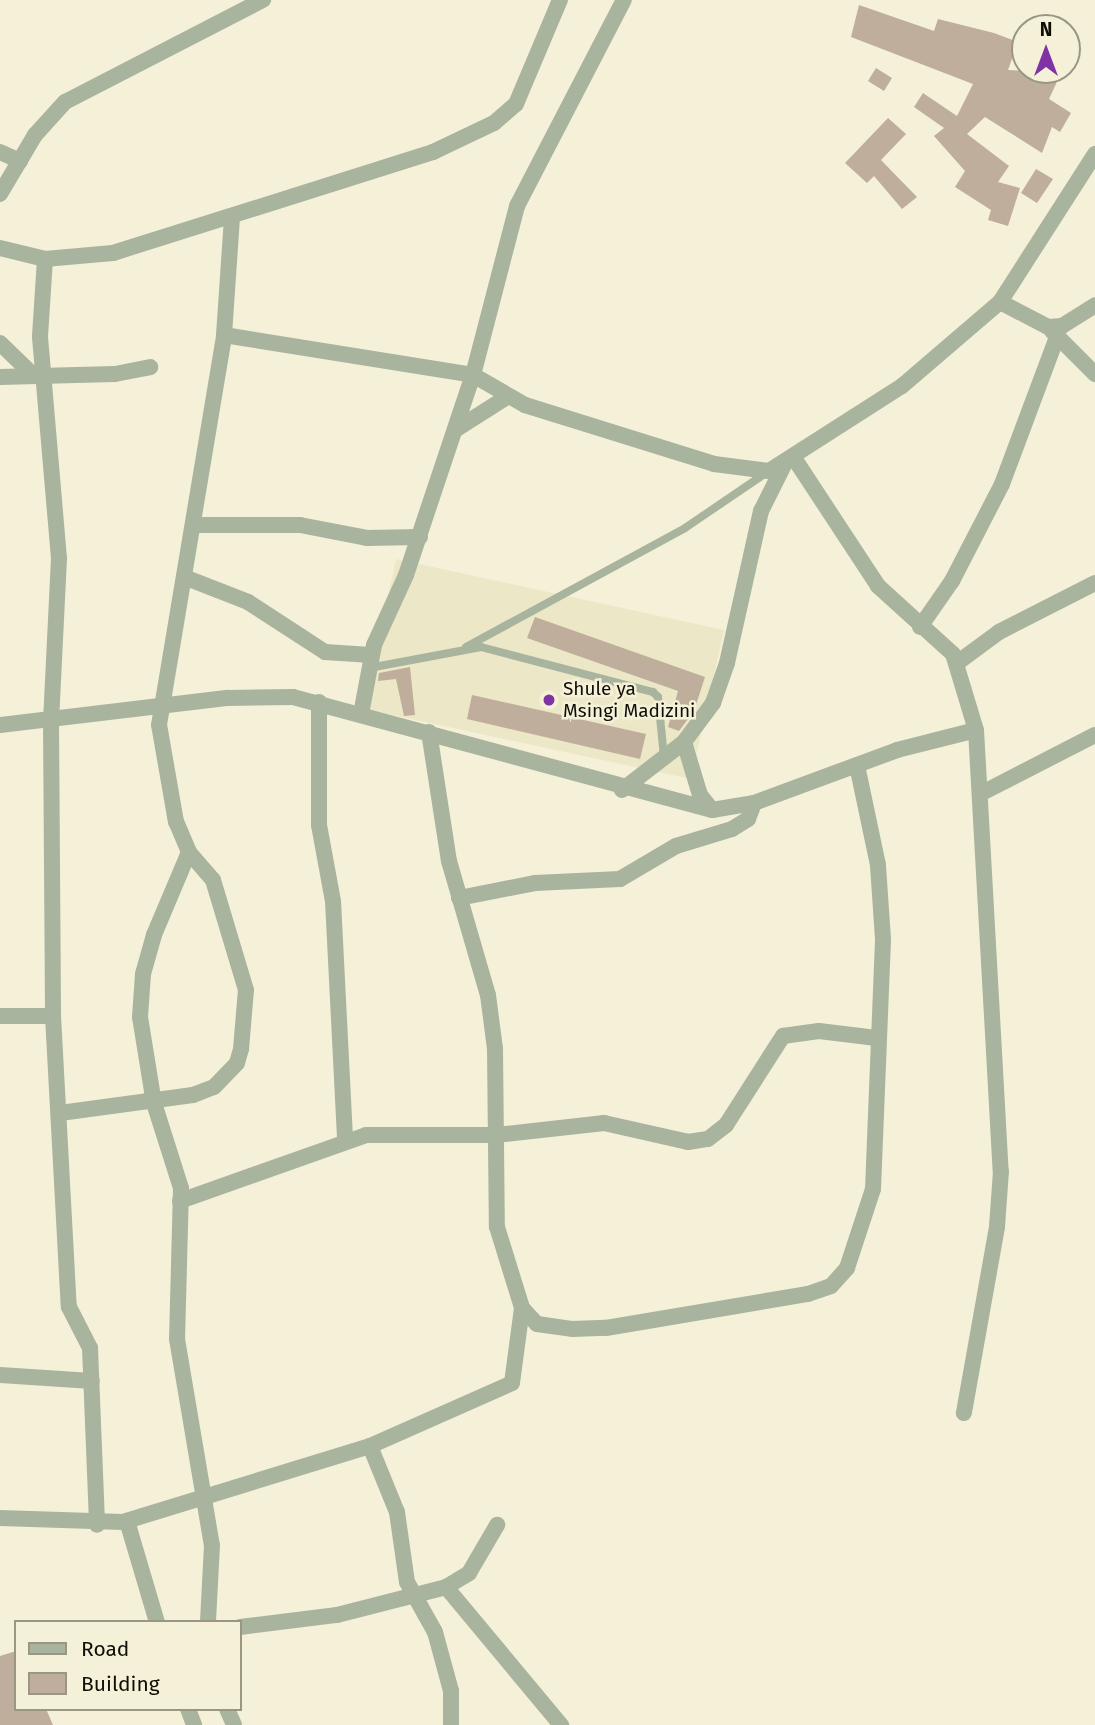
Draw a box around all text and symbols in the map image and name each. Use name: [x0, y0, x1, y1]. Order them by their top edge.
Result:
north arrow: [1011, 14, 1081, 84]
text: N: [1040, 18, 1052, 41]
place label: Shule ya Msingi Madizini: [563, 678, 695, 722]
marker: Shule ya Msingi Madizini: [541, 692, 557, 708]
legend: [14, 1620, 242, 1711]
text: Road: [81, 1636, 129, 1662]
text: Building: [81, 1671, 160, 1697]

